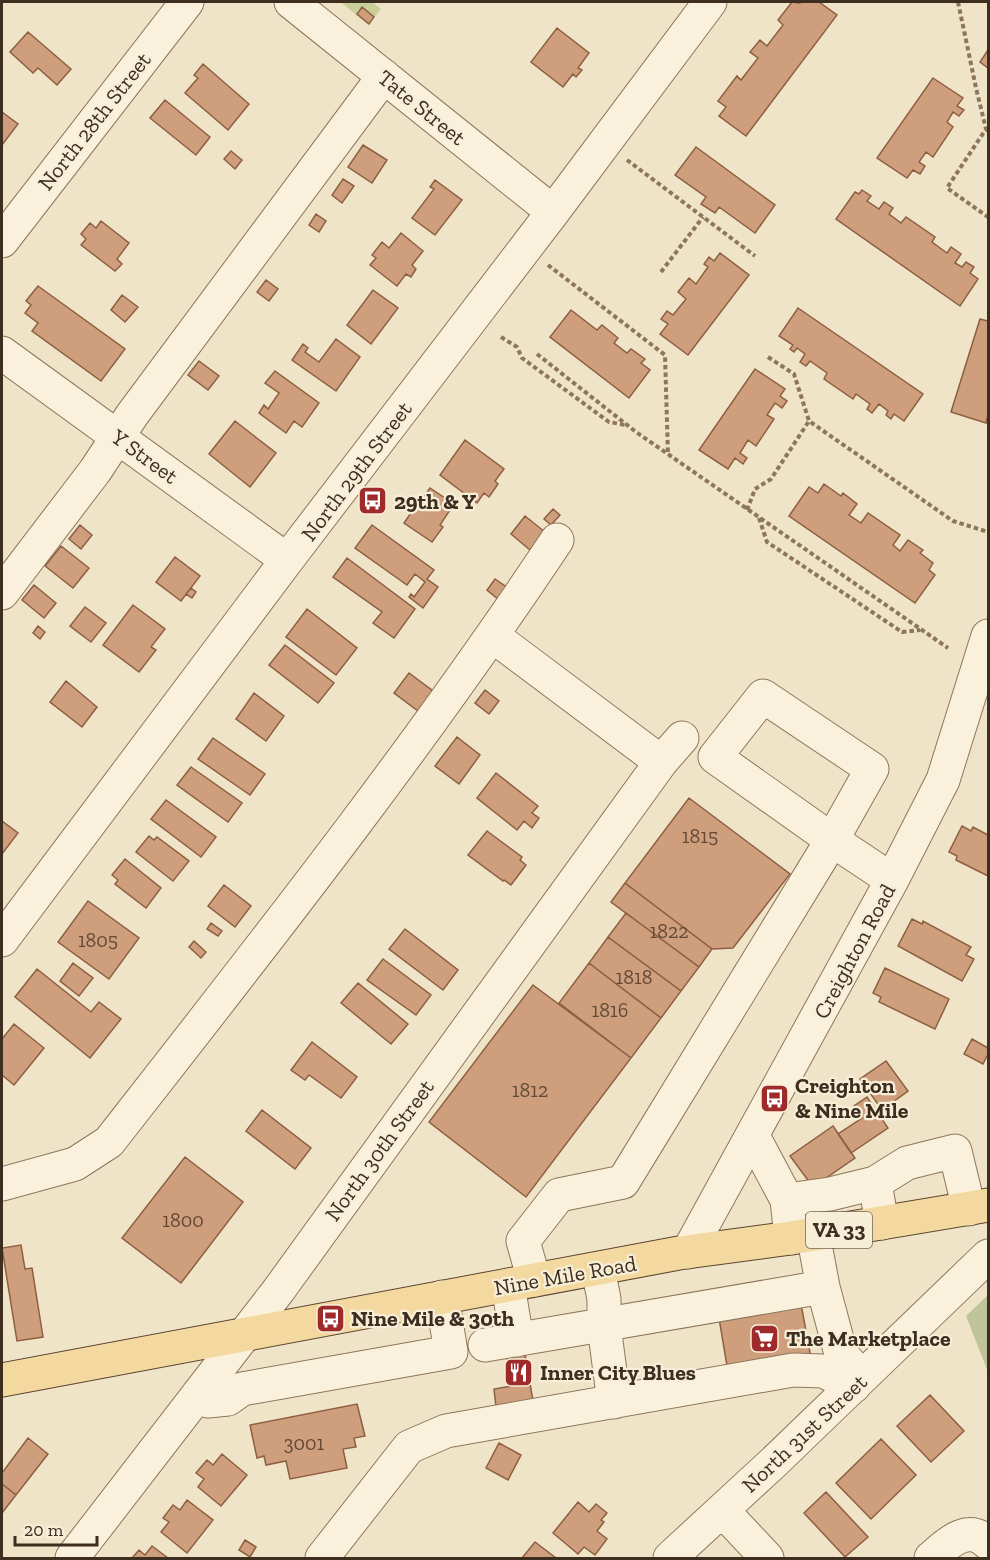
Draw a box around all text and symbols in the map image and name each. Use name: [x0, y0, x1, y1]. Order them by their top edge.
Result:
street label: North 28th Street: [32, 46, 157, 196]
street label: Tate Street: [372, 64, 472, 151]
street label: North 29th Street: [295, 396, 418, 546]
street label: Y Street: [105, 423, 184, 490]
bus stop icon: 29th & Y: [357, 485, 389, 517]
place label: 29th & Y: [394, 488, 476, 515]
house number: 1815: [682, 824, 718, 848]
street label: Creighton Road: [808, 879, 901, 1023]
house number: 1822: [649, 919, 689, 943]
house number: 1805: [78, 928, 118, 952]
house number: 1818: [616, 965, 652, 989]
house number: 1816: [592, 998, 628, 1022]
place label: Creighton & Nine Mile: [795, 1072, 909, 1124]
street label: North 30th Street: [319, 1074, 440, 1226]
house number: 1812: [512, 1078, 548, 1102]
bus stop icon: Creighton & Nine Mile: [758, 1082, 790, 1114]
house number: 1800: [162, 1208, 204, 1232]
road number: VA 33: [806, 1212, 872, 1248]
street label: Nine Mile Road: [492, 1250, 638, 1301]
bus stop icon: Nine Mile & 30th: [314, 1302, 346, 1334]
place label: Nine Mile & 30th: [351, 1305, 515, 1332]
supermarket icon: The Marketplace: [749, 1322, 781, 1354]
place label: The Marketplace: [786, 1325, 951, 1352]
restaurant icon: Inner City Blues: [503, 1356, 535, 1388]
place label: Inner City Blues: [540, 1359, 696, 1386]
street label: North 31st Street: [736, 1368, 873, 1498]
house number: 3001: [284, 1431, 325, 1455]
scale bar: [15, 1509, 98, 1547]
text: 20 m: [24, 1519, 64, 1541]

